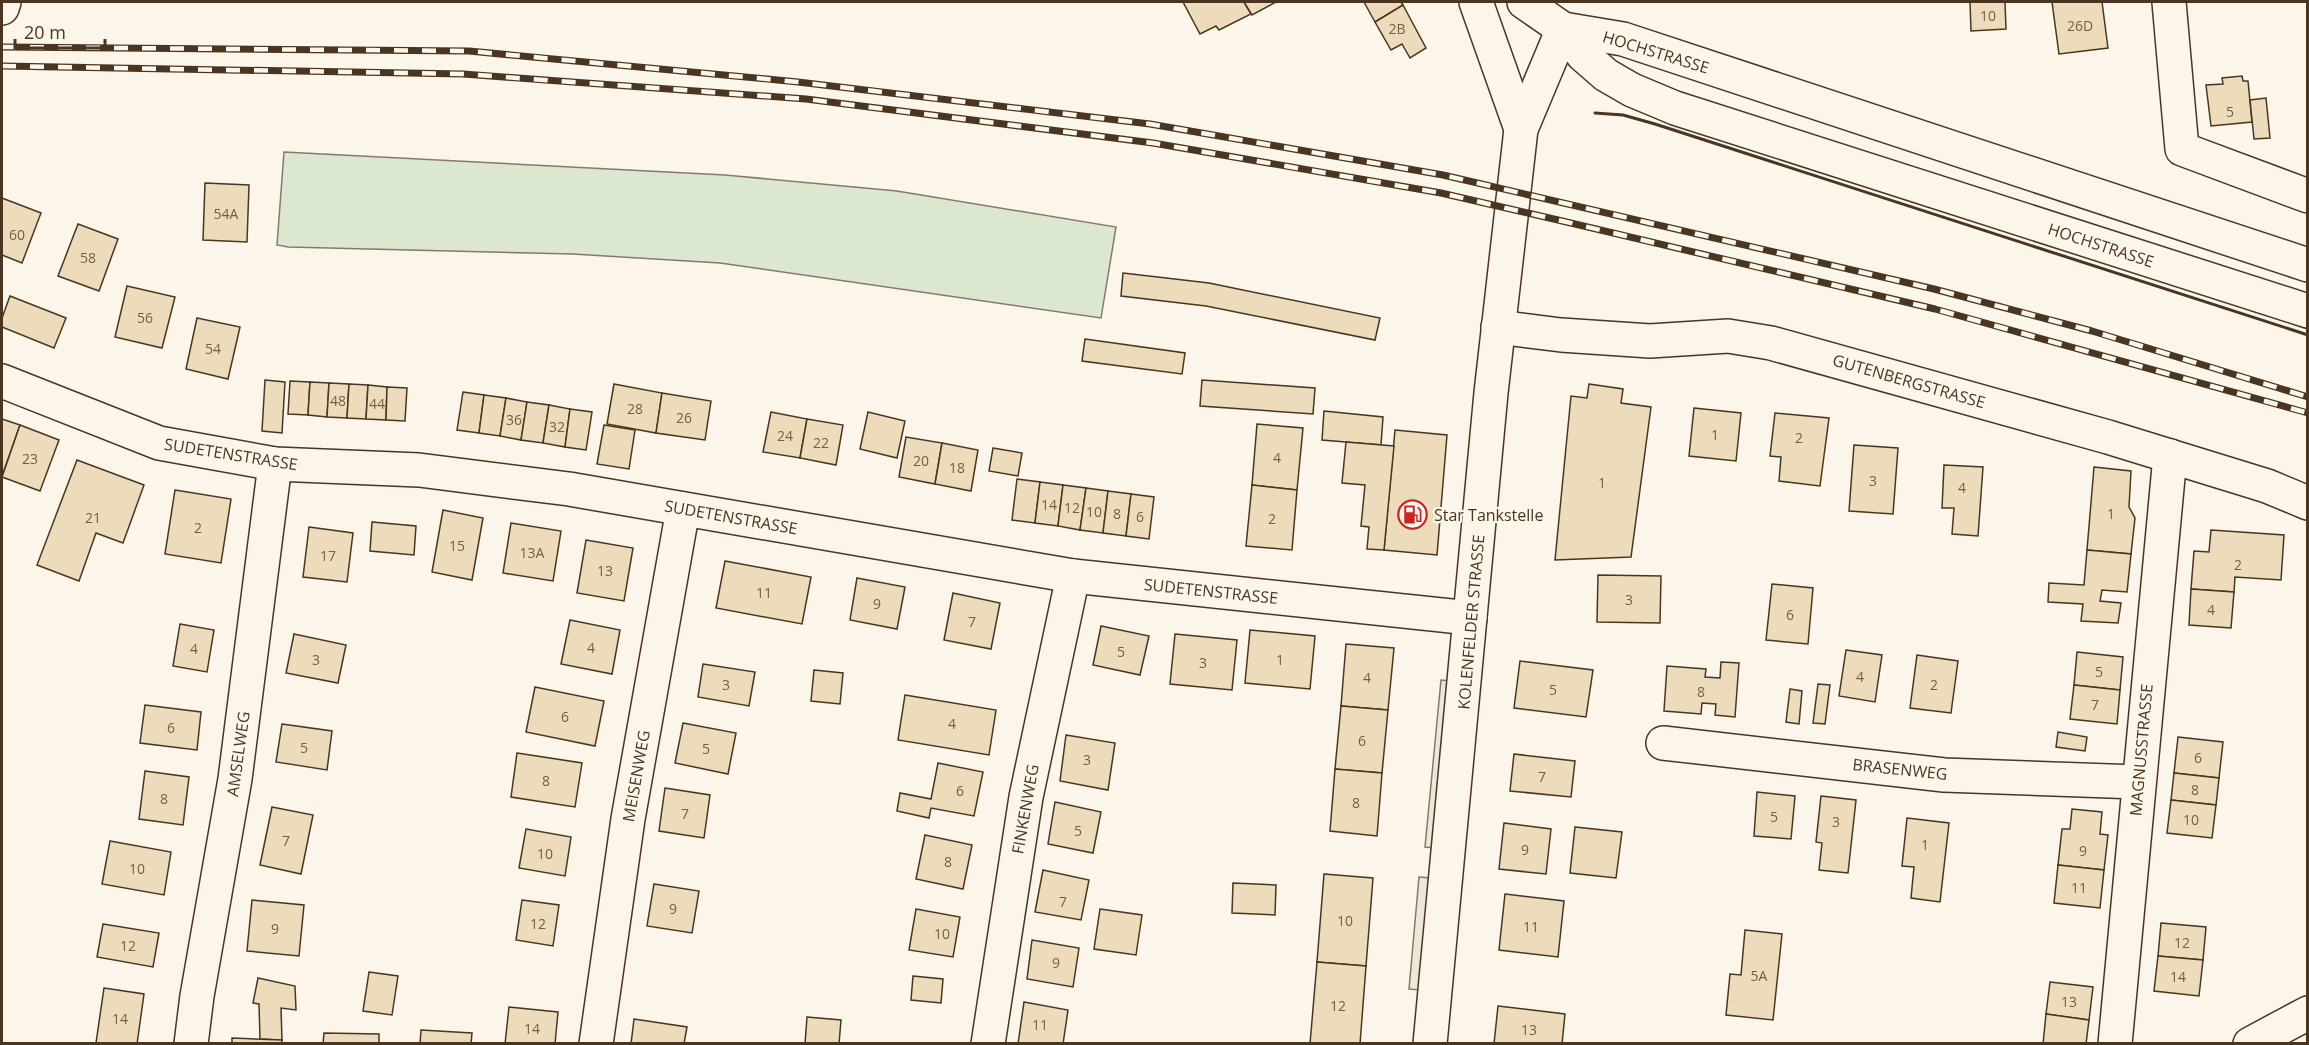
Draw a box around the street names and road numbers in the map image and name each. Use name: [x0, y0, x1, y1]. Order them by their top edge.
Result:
street label: HOCHSTRASSE: [1600, 25, 1712, 79]
street label: HOCHSTRASSE: [2045, 218, 2157, 272]
street label: GUTENBERGSTRASSE: [1830, 349, 1988, 413]
street label: SUDETENSTRASSE: [163, 433, 299, 475]
street label: SUDETENSTRASSE: [663, 494, 799, 540]
street label: KOLENFELDER STRASSE: [1452, 534, 1490, 710]
street label: SUDETENSTRASSE: [1143, 573, 1279, 609]
street label: MAGNUSSTRASSE: [2124, 683, 2158, 817]
street label: AMSELWEG: [221, 710, 255, 798]
street label: MEISENWEG: [617, 728, 655, 824]
street label: BRASENWEG: [1851, 753, 1949, 785]
street label: FINKENWEG: [1006, 762, 1044, 856]

